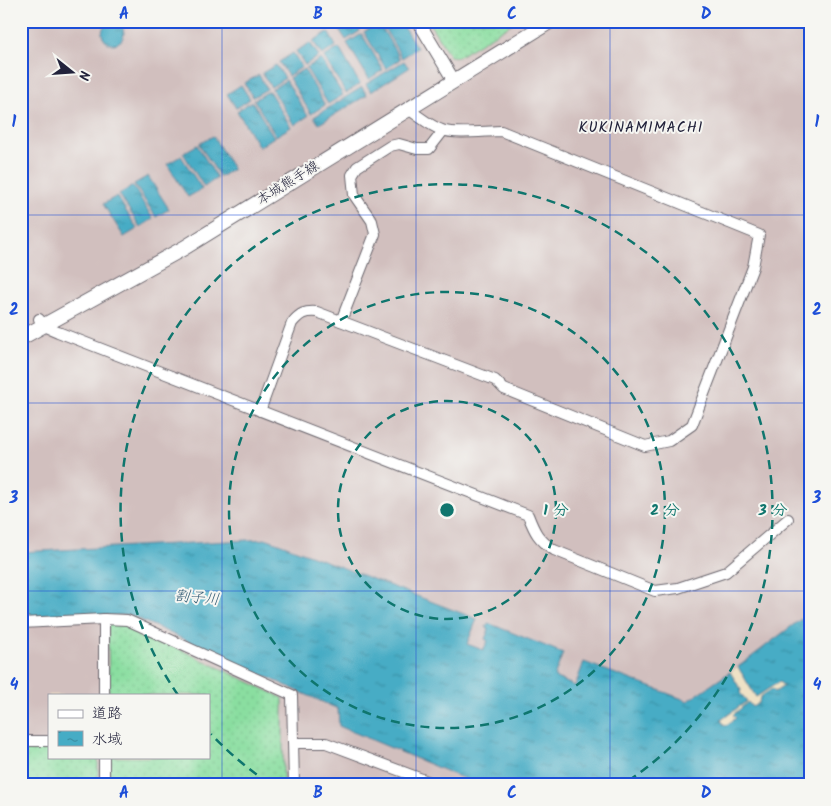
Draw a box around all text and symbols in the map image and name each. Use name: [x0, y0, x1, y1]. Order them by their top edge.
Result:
text: A: [119, 2, 129, 27]
text: B: [313, 2, 323, 27]
text: C: [507, 2, 517, 27]
text: D: [701, 2, 712, 27]
north arrow: [48, 48, 98, 98]
text: N: [72, 68, 95, 83]
text: 1: [12, 110, 17, 135]
text: 1: [815, 110, 820, 135]
district label: KUKINAMIMACHI: [579, 116, 703, 140]
street label: 本城熊手線: [252, 155, 324, 211]
text: 2: [9, 298, 19, 323]
text: 2: [812, 298, 822, 323]
text: 3: [9, 486, 19, 511]
text: 3: [812, 486, 822, 511]
text: 1 分: [543, 499, 569, 523]
text: 2 分: [650, 499, 680, 523]
text: 3 分: [758, 499, 787, 523]
centre of rings: [438, 501, 456, 519]
water label: 割子川: [173, 584, 221, 612]
text: 4: [10, 673, 19, 698]
text: 4: [813, 673, 822, 698]
legend: [48, 694, 210, 758]
text: 道路: [92, 702, 122, 726]
text: 水域: [92, 728, 122, 752]
text: A: [119, 781, 129, 806]
text: B: [313, 781, 323, 806]
text: C: [507, 781, 517, 806]
text: D: [701, 781, 712, 806]

